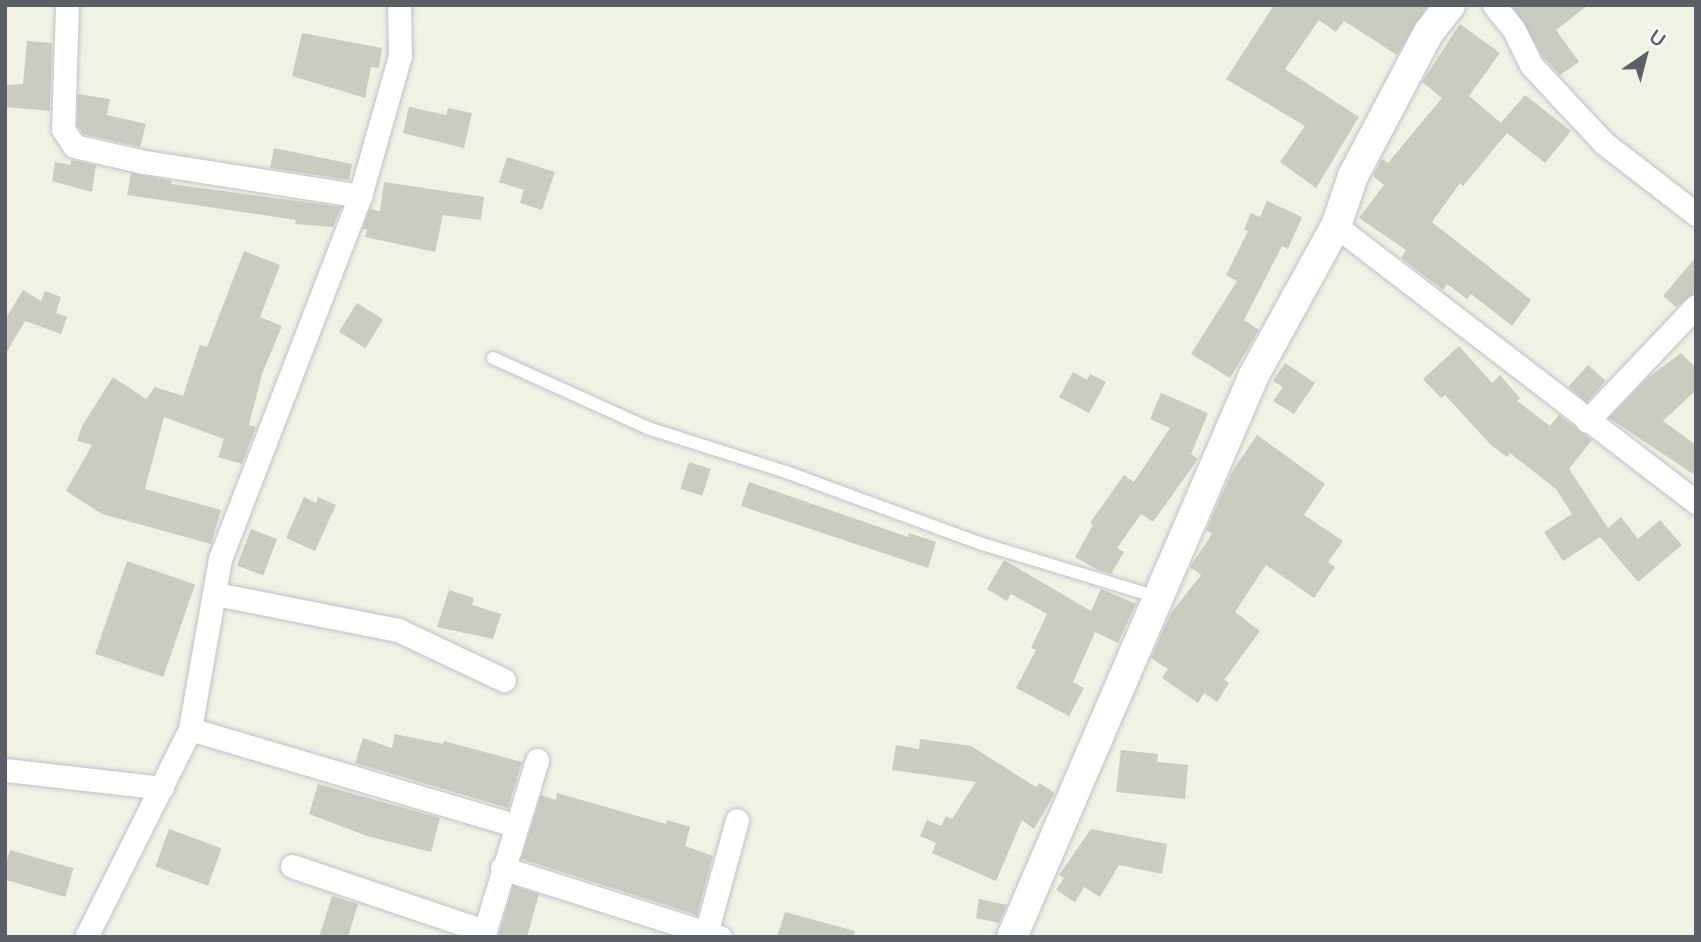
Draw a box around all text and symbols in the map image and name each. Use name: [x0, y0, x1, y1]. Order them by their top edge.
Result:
north arrow: [1610, 21, 1680, 91]
text: U: [1645, 26, 1669, 52]

